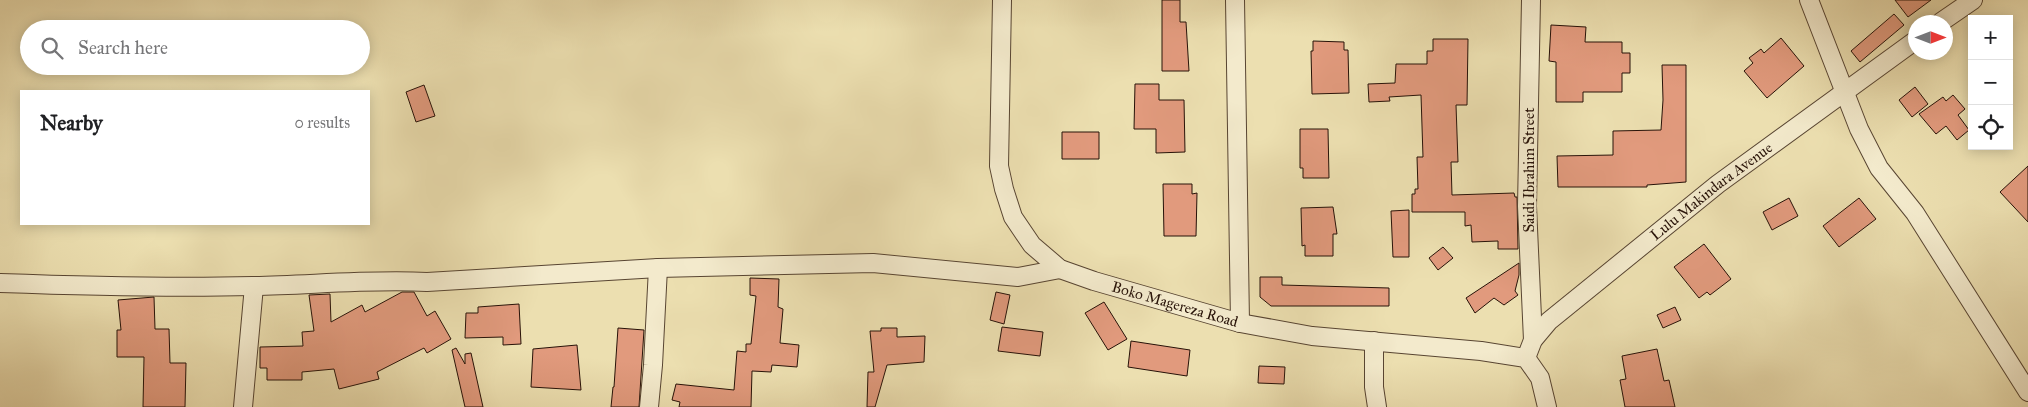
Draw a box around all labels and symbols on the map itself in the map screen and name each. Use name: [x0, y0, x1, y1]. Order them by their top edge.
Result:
north arrow: [1908, 15, 1953, 60]
street label: Saidi Ibrahim Street: [1520, 107, 1538, 233]
street label: Lulu Makindara Avenue: [1647, 138, 1776, 244]
street label: Boko Magereza Road: [1110, 278, 1241, 331]

